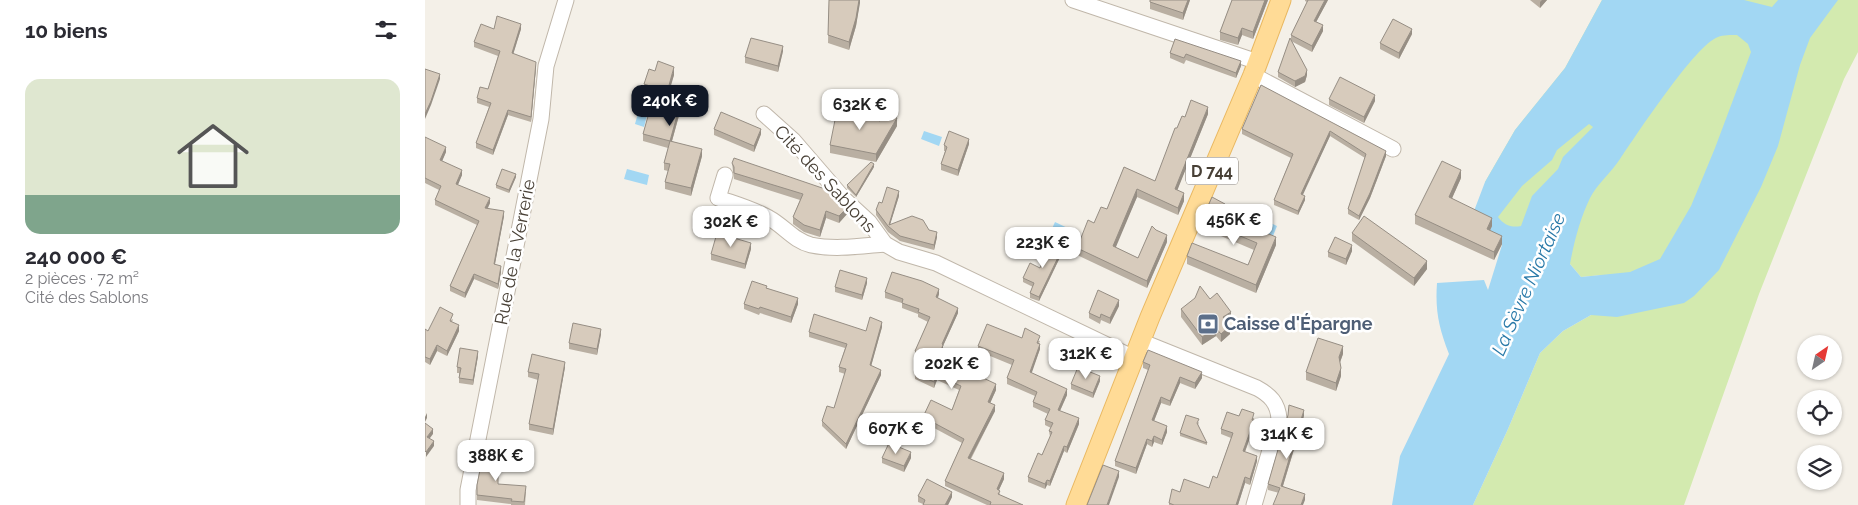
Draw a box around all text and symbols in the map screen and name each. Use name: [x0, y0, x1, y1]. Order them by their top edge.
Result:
icon: filters: [372, 16, 400, 44]
text: 10 biens: [25, 18, 108, 43]
pin: 240K €: [629, 84, 711, 127]
pin: 632K €: [819, 88, 901, 131]
text: 240K €: [642, 91, 698, 110]
text: 632K €: [833, 95, 887, 114]
icon: home: [168, 111, 258, 201]
street label: Cité des Sablons: [770, 121, 881, 237]
road number: D 744: [1186, 158, 1238, 185]
street label: Rue de la Verrerie: [490, 177, 539, 326]
pin: 456K €: [1193, 204, 1275, 246]
pin: 302K €: [690, 206, 772, 248]
water label: La Sèvre Niortaise: [1487, 209, 1569, 359]
text: 456K €: [1207, 210, 1261, 229]
text: 302K €: [704, 212, 758, 231]
pin: 223K €: [1002, 226, 1084, 269]
text: 223K €: [1016, 233, 1070, 252]
text: 240 000 €: [25, 244, 127, 269]
text: 2 pièces · 72 m²: [25, 269, 139, 288]
text: Cité des Sablons: [25, 288, 149, 307]
bank icon: Caisse d'Épargne: [1196, 312, 1220, 336]
place label: Caisse d'Épargne: [1224, 313, 1373, 334]
north arrow: [1797, 335, 1843, 380]
map controls: [1797, 335, 1842, 490]
pin: 312K €: [1045, 338, 1127, 380]
text: 312K €: [1060, 344, 1112, 363]
pin: 202K €: [911, 348, 993, 390]
text: 202K €: [925, 354, 980, 373]
button: locate: [1797, 390, 1842, 435]
pin: 607K €: [855, 412, 937, 455]
pin: 314K €: [1246, 418, 1328, 460]
text: 607K €: [868, 419, 924, 438]
text: 314K €: [1260, 424, 1314, 443]
pin: 388K €: [455, 440, 537, 482]
button: layers: [1797, 445, 1842, 490]
text: 388K €: [468, 446, 524, 465]

